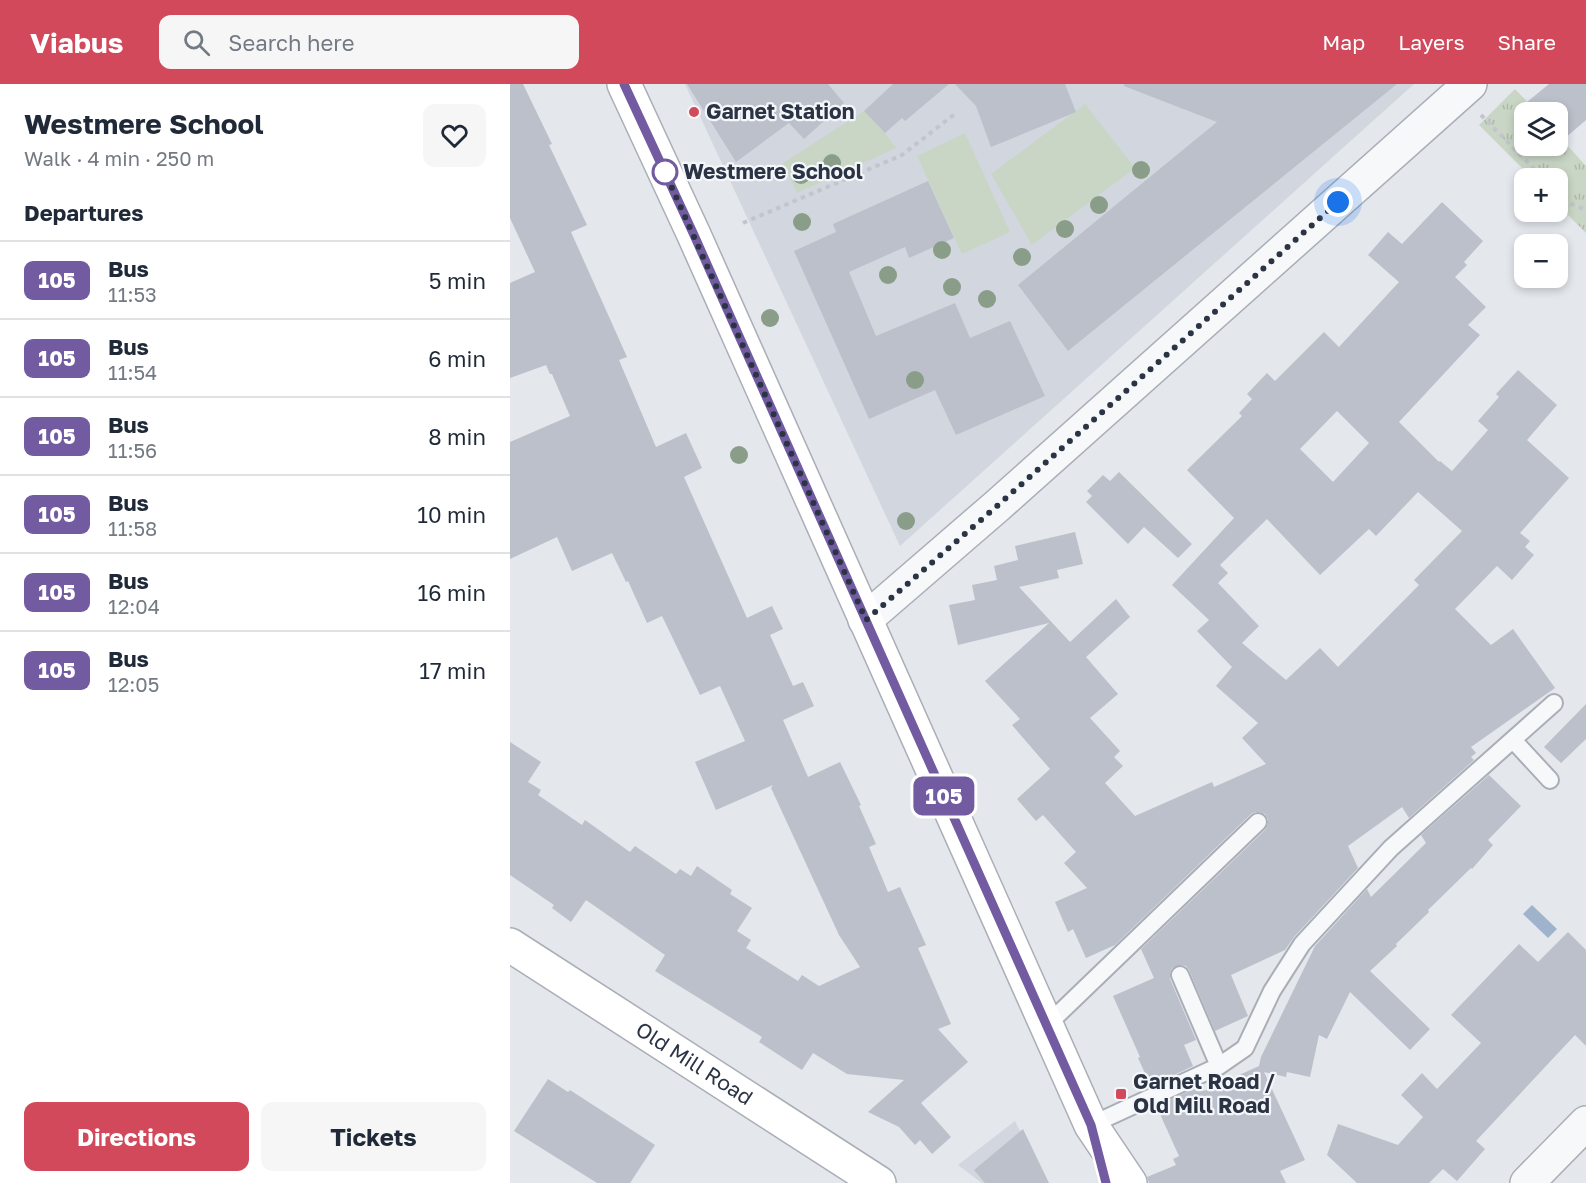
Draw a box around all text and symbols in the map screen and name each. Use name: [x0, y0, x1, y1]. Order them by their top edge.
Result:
search box: [159, 15, 579, 69]
text: Viabus: [30, 26, 123, 59]
icon: search: [180, 26, 213, 59]
text: Search here: [228, 29, 354, 56]
text: Map: [1322, 29, 1365, 55]
text: Layers: [1398, 29, 1465, 55]
text: Share: [1498, 29, 1556, 55]
place label: Garnet Station: [706, 98, 854, 124]
map controls: [1514, 102, 1568, 288]
button: layers: [1514, 102, 1568, 156]
button: heart: [423, 104, 486, 167]
marker: Garnet Station: [687, 105, 701, 119]
text: Westmere School: [24, 107, 264, 140]
text: Walk · 4 min · 250 m: [24, 146, 214, 170]
place label: Westmere School: [683, 158, 863, 184]
marker: Westmere School: [652, 159, 678, 185]
button: +: [1514, 168, 1568, 222]
your location: [1323, 187, 1353, 217]
text: Departures: [24, 199, 143, 226]
button: −: [1514, 234, 1568, 288]
text: Bus: [108, 255, 149, 282]
text: 105: [38, 267, 76, 293]
text: 5 min: [429, 267, 486, 294]
text: 11:53: [108, 282, 157, 306]
text: Bus: [108, 333, 149, 360]
text: 105: [38, 345, 76, 371]
text: 6 min: [428, 345, 486, 372]
text: 11:54: [108, 360, 157, 384]
text: Bus: [108, 411, 149, 438]
text: 105: [38, 423, 76, 449]
text: 8 min: [428, 423, 486, 450]
text: 11:56: [108, 438, 157, 462]
text: Bus: [108, 489, 149, 516]
text: 105: [38, 501, 76, 527]
text: 10 min: [417, 501, 486, 528]
text: 11:58: [108, 516, 157, 540]
text: Bus: [108, 567, 149, 594]
text: 105: [38, 579, 76, 605]
text: 16 min: [418, 579, 486, 606]
text: 12:04: [108, 594, 160, 618]
text: Bus: [108, 645, 149, 672]
text: 105: [38, 657, 76, 683]
text: 17 min: [419, 657, 486, 684]
text: 12:05: [108, 672, 159, 696]
line badge: 105: [910, 776, 978, 816]
text: 105: [925, 783, 963, 809]
street label: Old Mill Road: [631, 1016, 758, 1110]
place label: Garnet Road / Old Mill Road: [1133, 1068, 1275, 1118]
marker: Garnet Road / Old Mill Road: [1114, 1087, 1128, 1101]
button: Directions: [24, 1102, 249, 1171]
button: Tickets: [261, 1102, 486, 1171]

